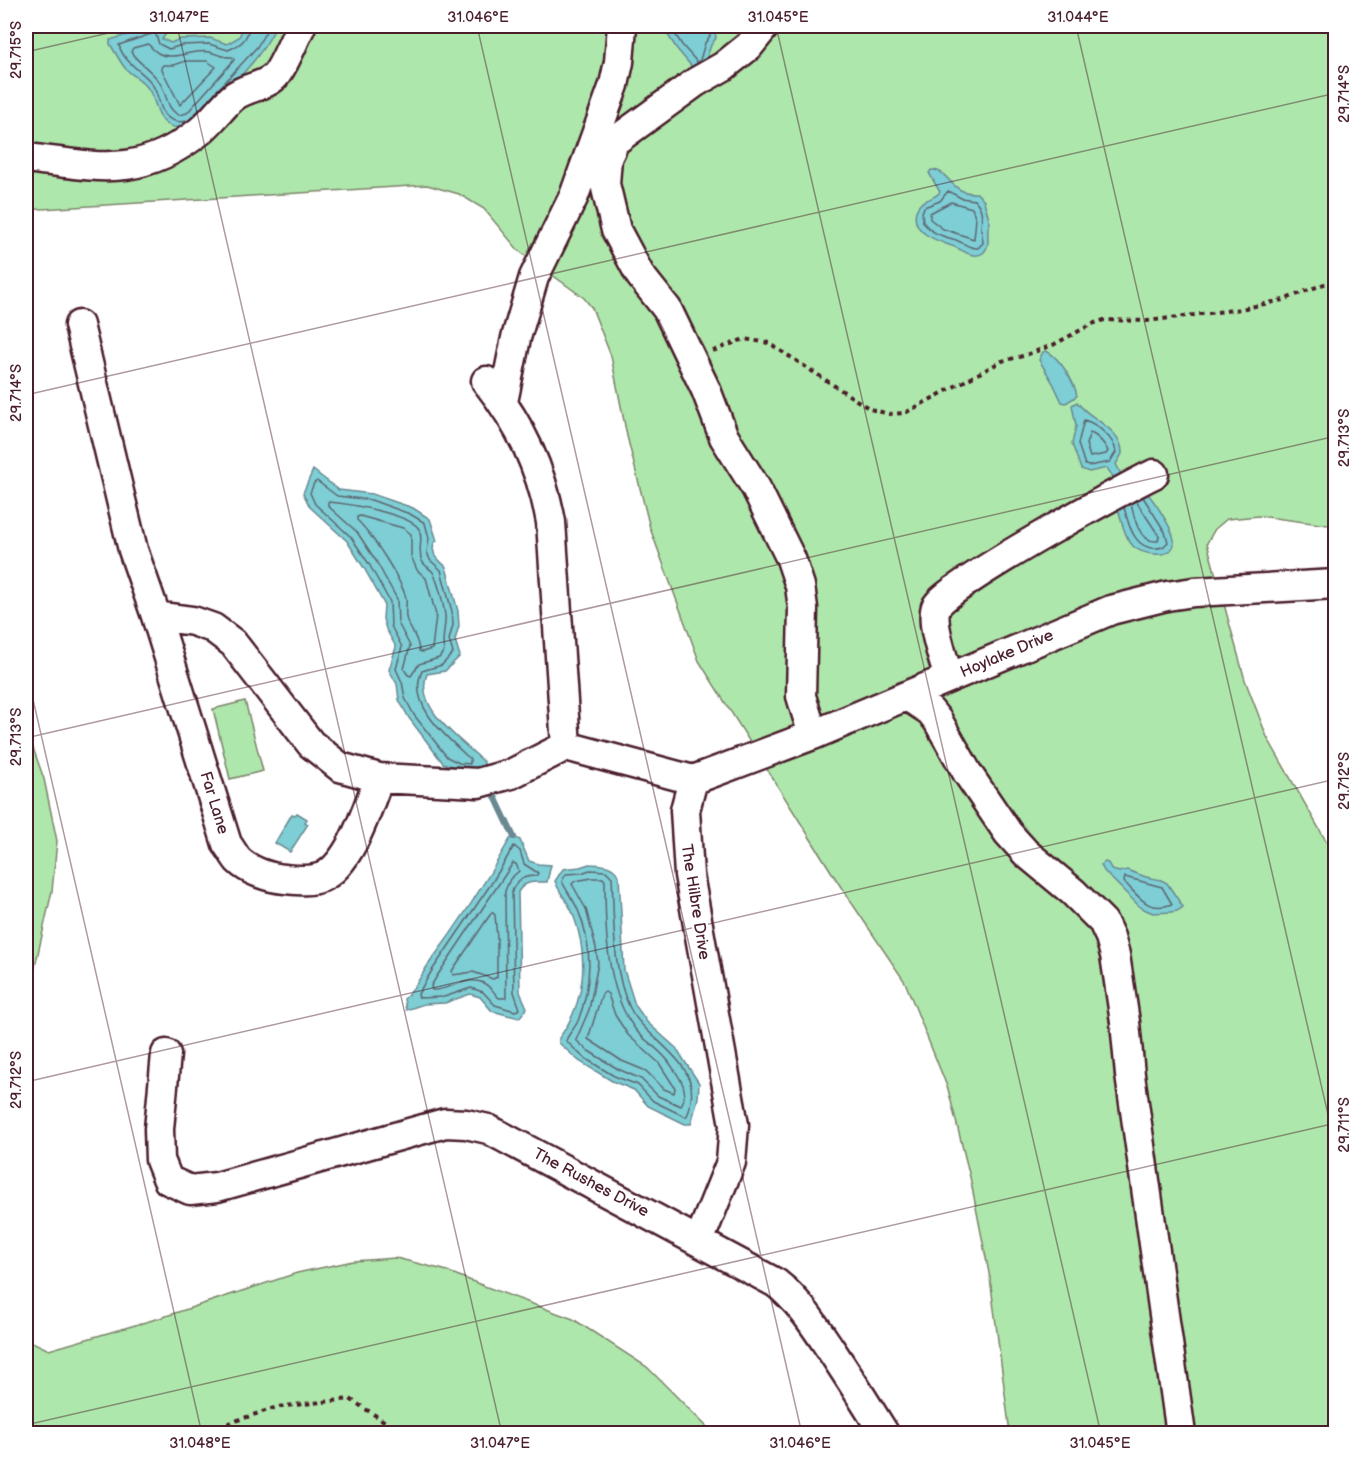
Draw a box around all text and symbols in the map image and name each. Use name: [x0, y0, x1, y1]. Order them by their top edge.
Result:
text: 31.047°E: [149, 8, 209, 27]
text: 31.046°E: [447, 8, 509, 27]
text: 31.045°E: [747, 8, 809, 27]
text: 31.044°E: [1047, 8, 1109, 27]
text: 29.715°S: [7, 21, 26, 79]
text: 29.714°S: [1335, 65, 1354, 123]
text: 29.714°S: [7, 364, 26, 422]
text: 29.713°S: [1335, 409, 1354, 467]
street label: Hoylake Drive: [958, 626, 1057, 682]
text: 29.713°S: [7, 708, 26, 766]
text: 29.712°S: [1335, 752, 1354, 810]
street label: Far Lane: [195, 769, 233, 837]
street label: The Hilbre Drive: [676, 843, 714, 962]
text: 29.712°S: [7, 1051, 26, 1109]
text: 29.711°S: [1335, 1097, 1354, 1153]
street label: The Rushes Drive: [530, 1145, 653, 1222]
text: 31.048°E: [169, 1434, 231, 1453]
text: 31.047°E: [470, 1434, 530, 1453]
text: 31.046°E: [769, 1434, 831, 1453]
text: 31.045°E: [1069, 1434, 1131, 1453]

